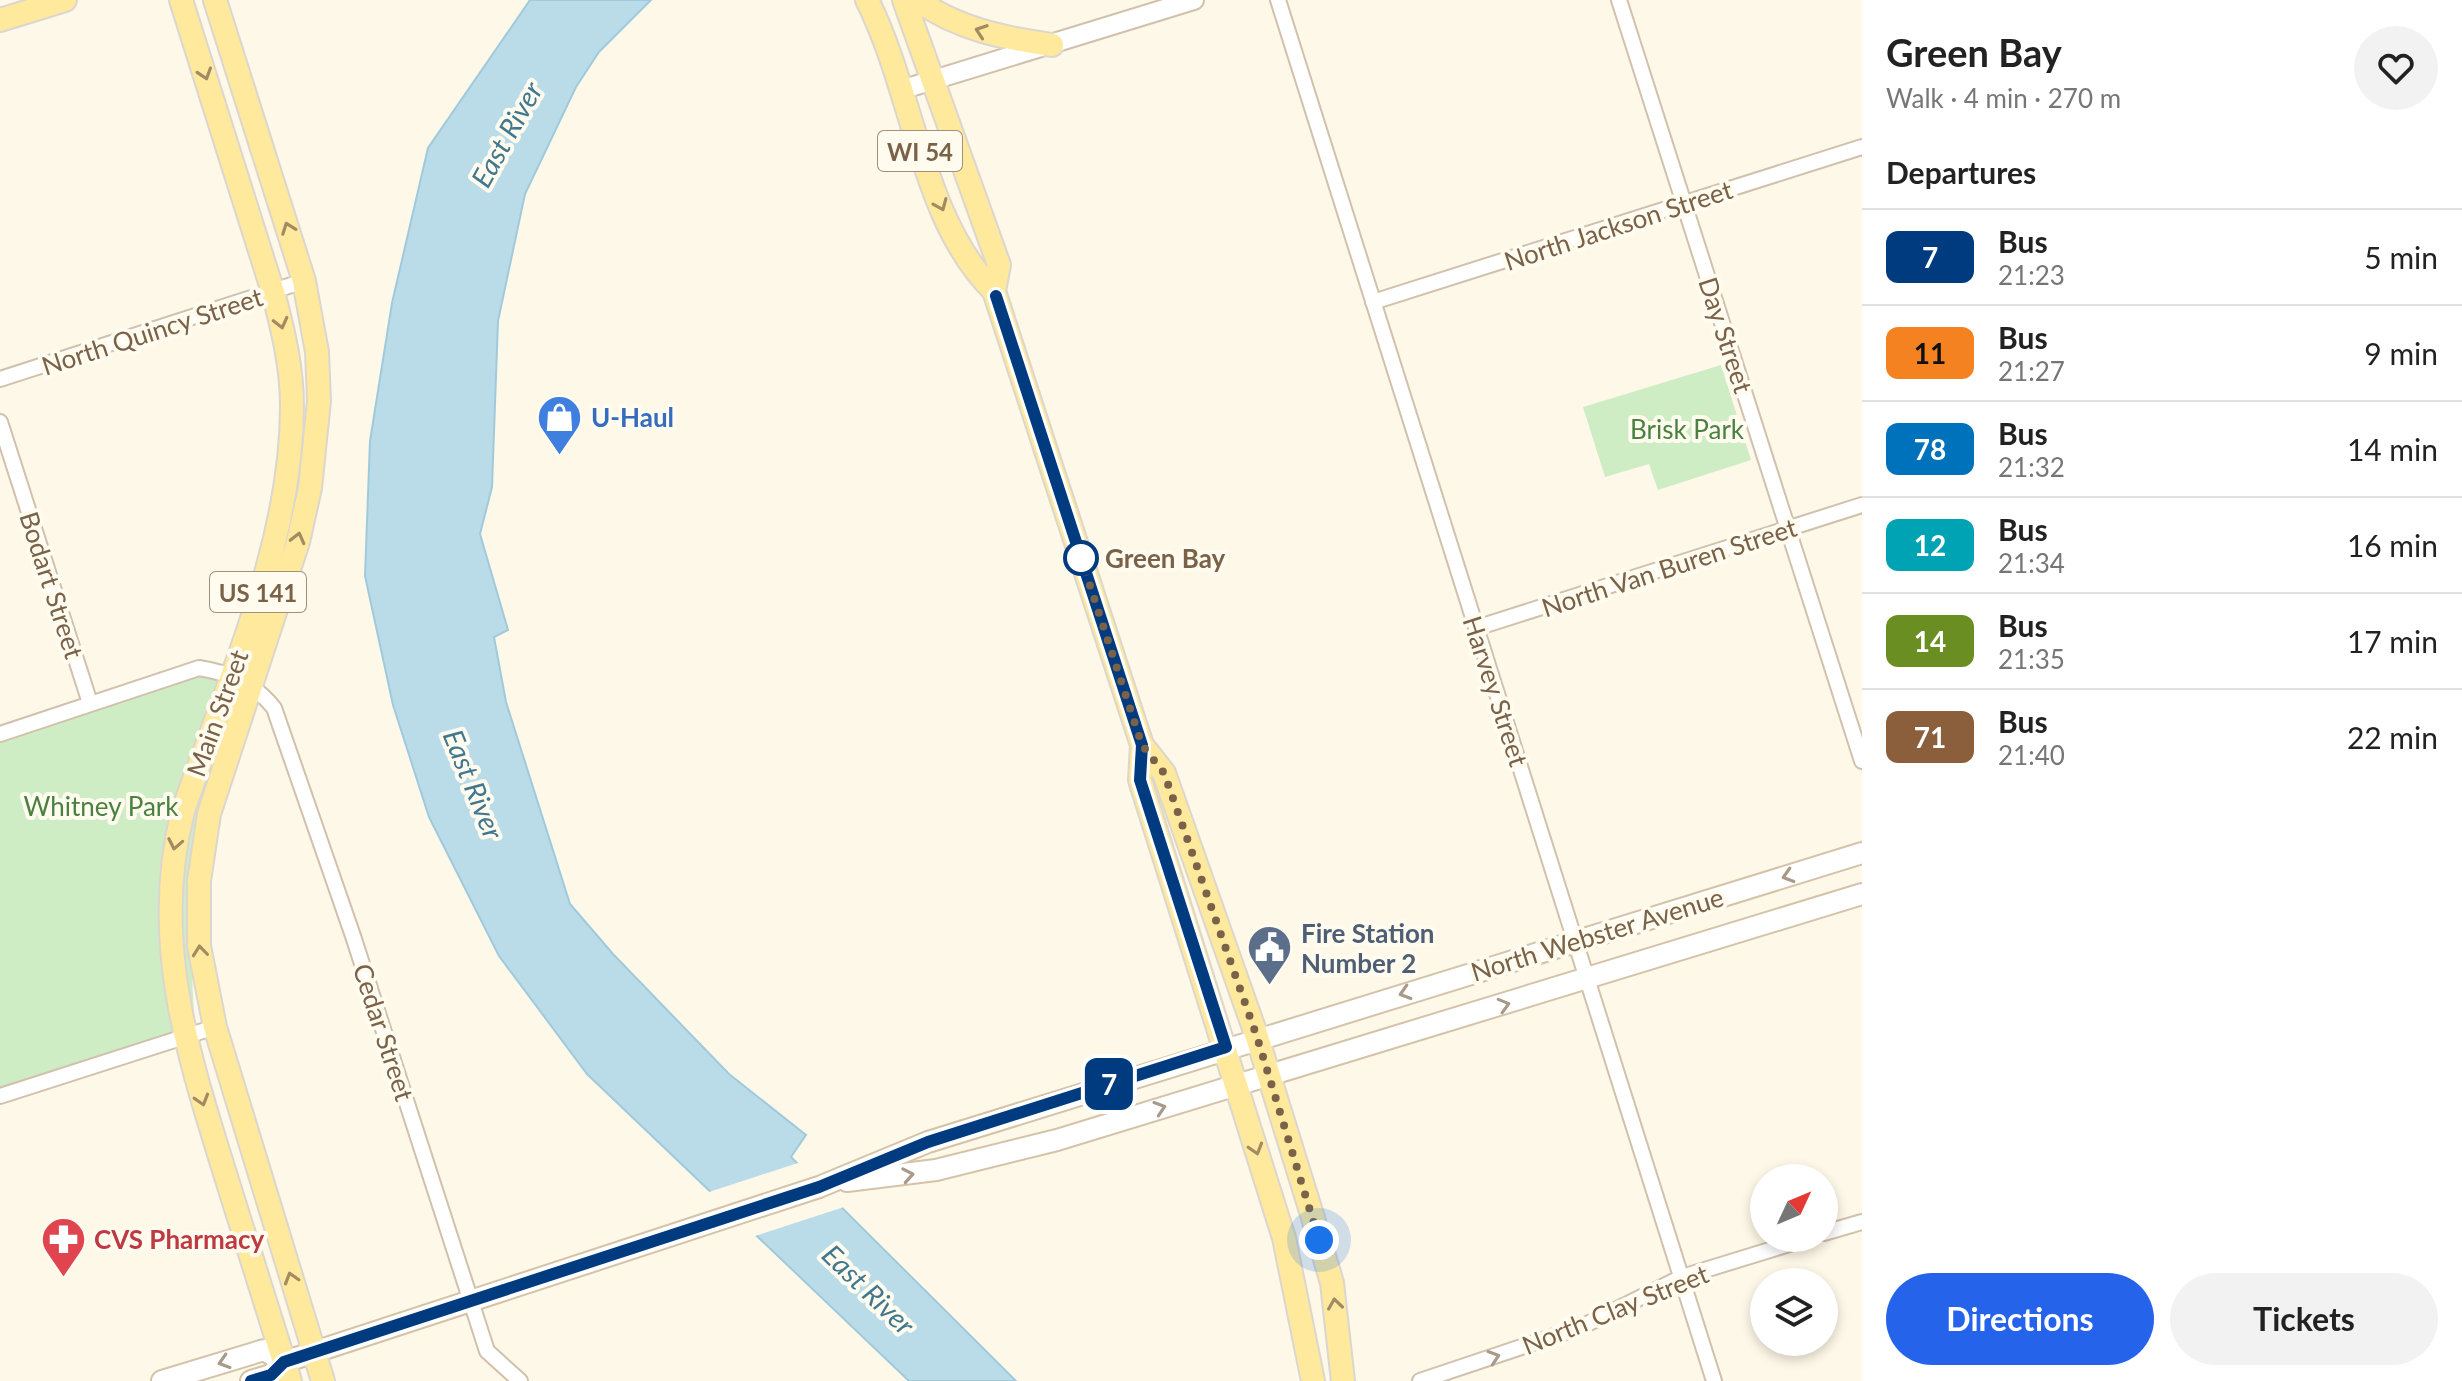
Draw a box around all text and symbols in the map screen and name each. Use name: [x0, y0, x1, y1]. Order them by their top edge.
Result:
one-way arrow: [975, 25, 989, 41]
button: heart: [2354, 26, 2438, 110]
text: Green Bay: [1886, 29, 2062, 75]
one-way arrow: [196, 67, 212, 80]
water label: East River: [463, 75, 549, 193]
text: Walk · 4 min · 270 m: [1886, 82, 2121, 114]
road number: WI 54: [878, 131, 962, 171]
text: Departures: [1886, 154, 2036, 190]
street label: North Jackson Street: [1500, 173, 1737, 277]
one-way arrow: [931, 196, 947, 211]
one-way arrow: [281, 221, 297, 235]
text: Bus: [1998, 223, 2048, 259]
text: 5 min: [2364, 239, 2438, 275]
text: 7: [1922, 240, 1938, 274]
text: 21:23: [1998, 259, 2065, 291]
street label: Day Street: [1692, 273, 1760, 398]
street label: North Quincy Street: [38, 280, 267, 382]
one-way arrow: [272, 315, 289, 329]
text: Bus: [1998, 319, 2048, 355]
text: 9 min: [2364, 335, 2438, 371]
text: 11: [1914, 336, 1946, 370]
text: 21:27: [1998, 355, 2065, 387]
shop icon: U-Haul: [536, 393, 584, 456]
place label: U-Haul: [591, 401, 674, 433]
park label: Brisk Park: [1630, 413, 1745, 445]
text: Bus: [1998, 415, 2048, 451]
text: 14 min: [2347, 431, 2438, 467]
text: 78: [1914, 432, 1946, 466]
text: 21:32: [1998, 451, 2065, 483]
street label: Bodart Street: [13, 507, 91, 663]
street label: North Van Buren Street: [1537, 510, 1801, 623]
text: Bus: [1998, 511, 2048, 547]
text: 16 min: [2347, 527, 2438, 563]
text: 12: [1914, 528, 1946, 562]
one-way arrow: [289, 532, 306, 545]
marker: Green Bay: [1064, 541, 1098, 575]
place label: Green Bay: [1105, 542, 1225, 574]
text: 21:34: [1998, 547, 2065, 579]
road number: US 141: [210, 572, 306, 612]
text: Bus: [1998, 607, 2048, 643]
street label: Harvey Street: [1457, 612, 1536, 771]
text: 17 min: [2347, 623, 2438, 659]
text: 14: [1914, 624, 1946, 658]
text: 21:35: [1998, 643, 2065, 675]
street label: Main Street: [179, 645, 255, 781]
text: Bus: [1998, 703, 2048, 739]
text: 22 min: [2347, 719, 2438, 755]
text: 71: [1914, 720, 1946, 754]
water label: East River: [437, 724, 511, 844]
text: 21:40: [1998, 739, 2065, 771]
park label: Whitney Park: [24, 790, 179, 822]
one-way arrow: [167, 837, 184, 851]
one-way arrow: [1781, 867, 1795, 883]
street label: North Webster Avenue: [1467, 880, 1727, 988]
place label: Fire Station Number 2: [1301, 917, 1435, 979]
public building icon: Fire Station Number 2: [1246, 924, 1294, 987]
one-way arrow: [192, 944, 209, 957]
street label: Cedar Street: [347, 959, 421, 1105]
one-way arrow: [1398, 983, 1412, 1000]
one-way arrow: [1497, 998, 1511, 1014]
line badge: 7: [1083, 1058, 1135, 1110]
text: 7: [1101, 1067, 1117, 1101]
one-way arrow: [193, 1093, 209, 1107]
one-way arrow: [1152, 1101, 1166, 1117]
one-way arrow: [1247, 1141, 1263, 1155]
north arrow: [1750, 1164, 1838, 1252]
map controls: [1750, 1164, 1838, 1356]
one-way arrow: [902, 1167, 915, 1184]
pharmacy icon: CVS Pharmacy: [39, 1215, 87, 1278]
your location: [1299, 1220, 1339, 1260]
place label: CVS Pharmacy: [94, 1223, 264, 1255]
water label: East River: [816, 1237, 923, 1341]
street label: North Clay Street: [1517, 1257, 1713, 1361]
button: layers: [1750, 1268, 1838, 1356]
one-way arrow: [284, 1272, 300, 1286]
button: Directions: [1886, 1273, 2154, 1365]
button: Tickets: [2170, 1273, 2438, 1365]
one-way arrow: [1327, 1297, 1344, 1310]
one-way arrow: [1487, 1350, 1501, 1366]
one-way arrow: [218, 1353, 232, 1369]

